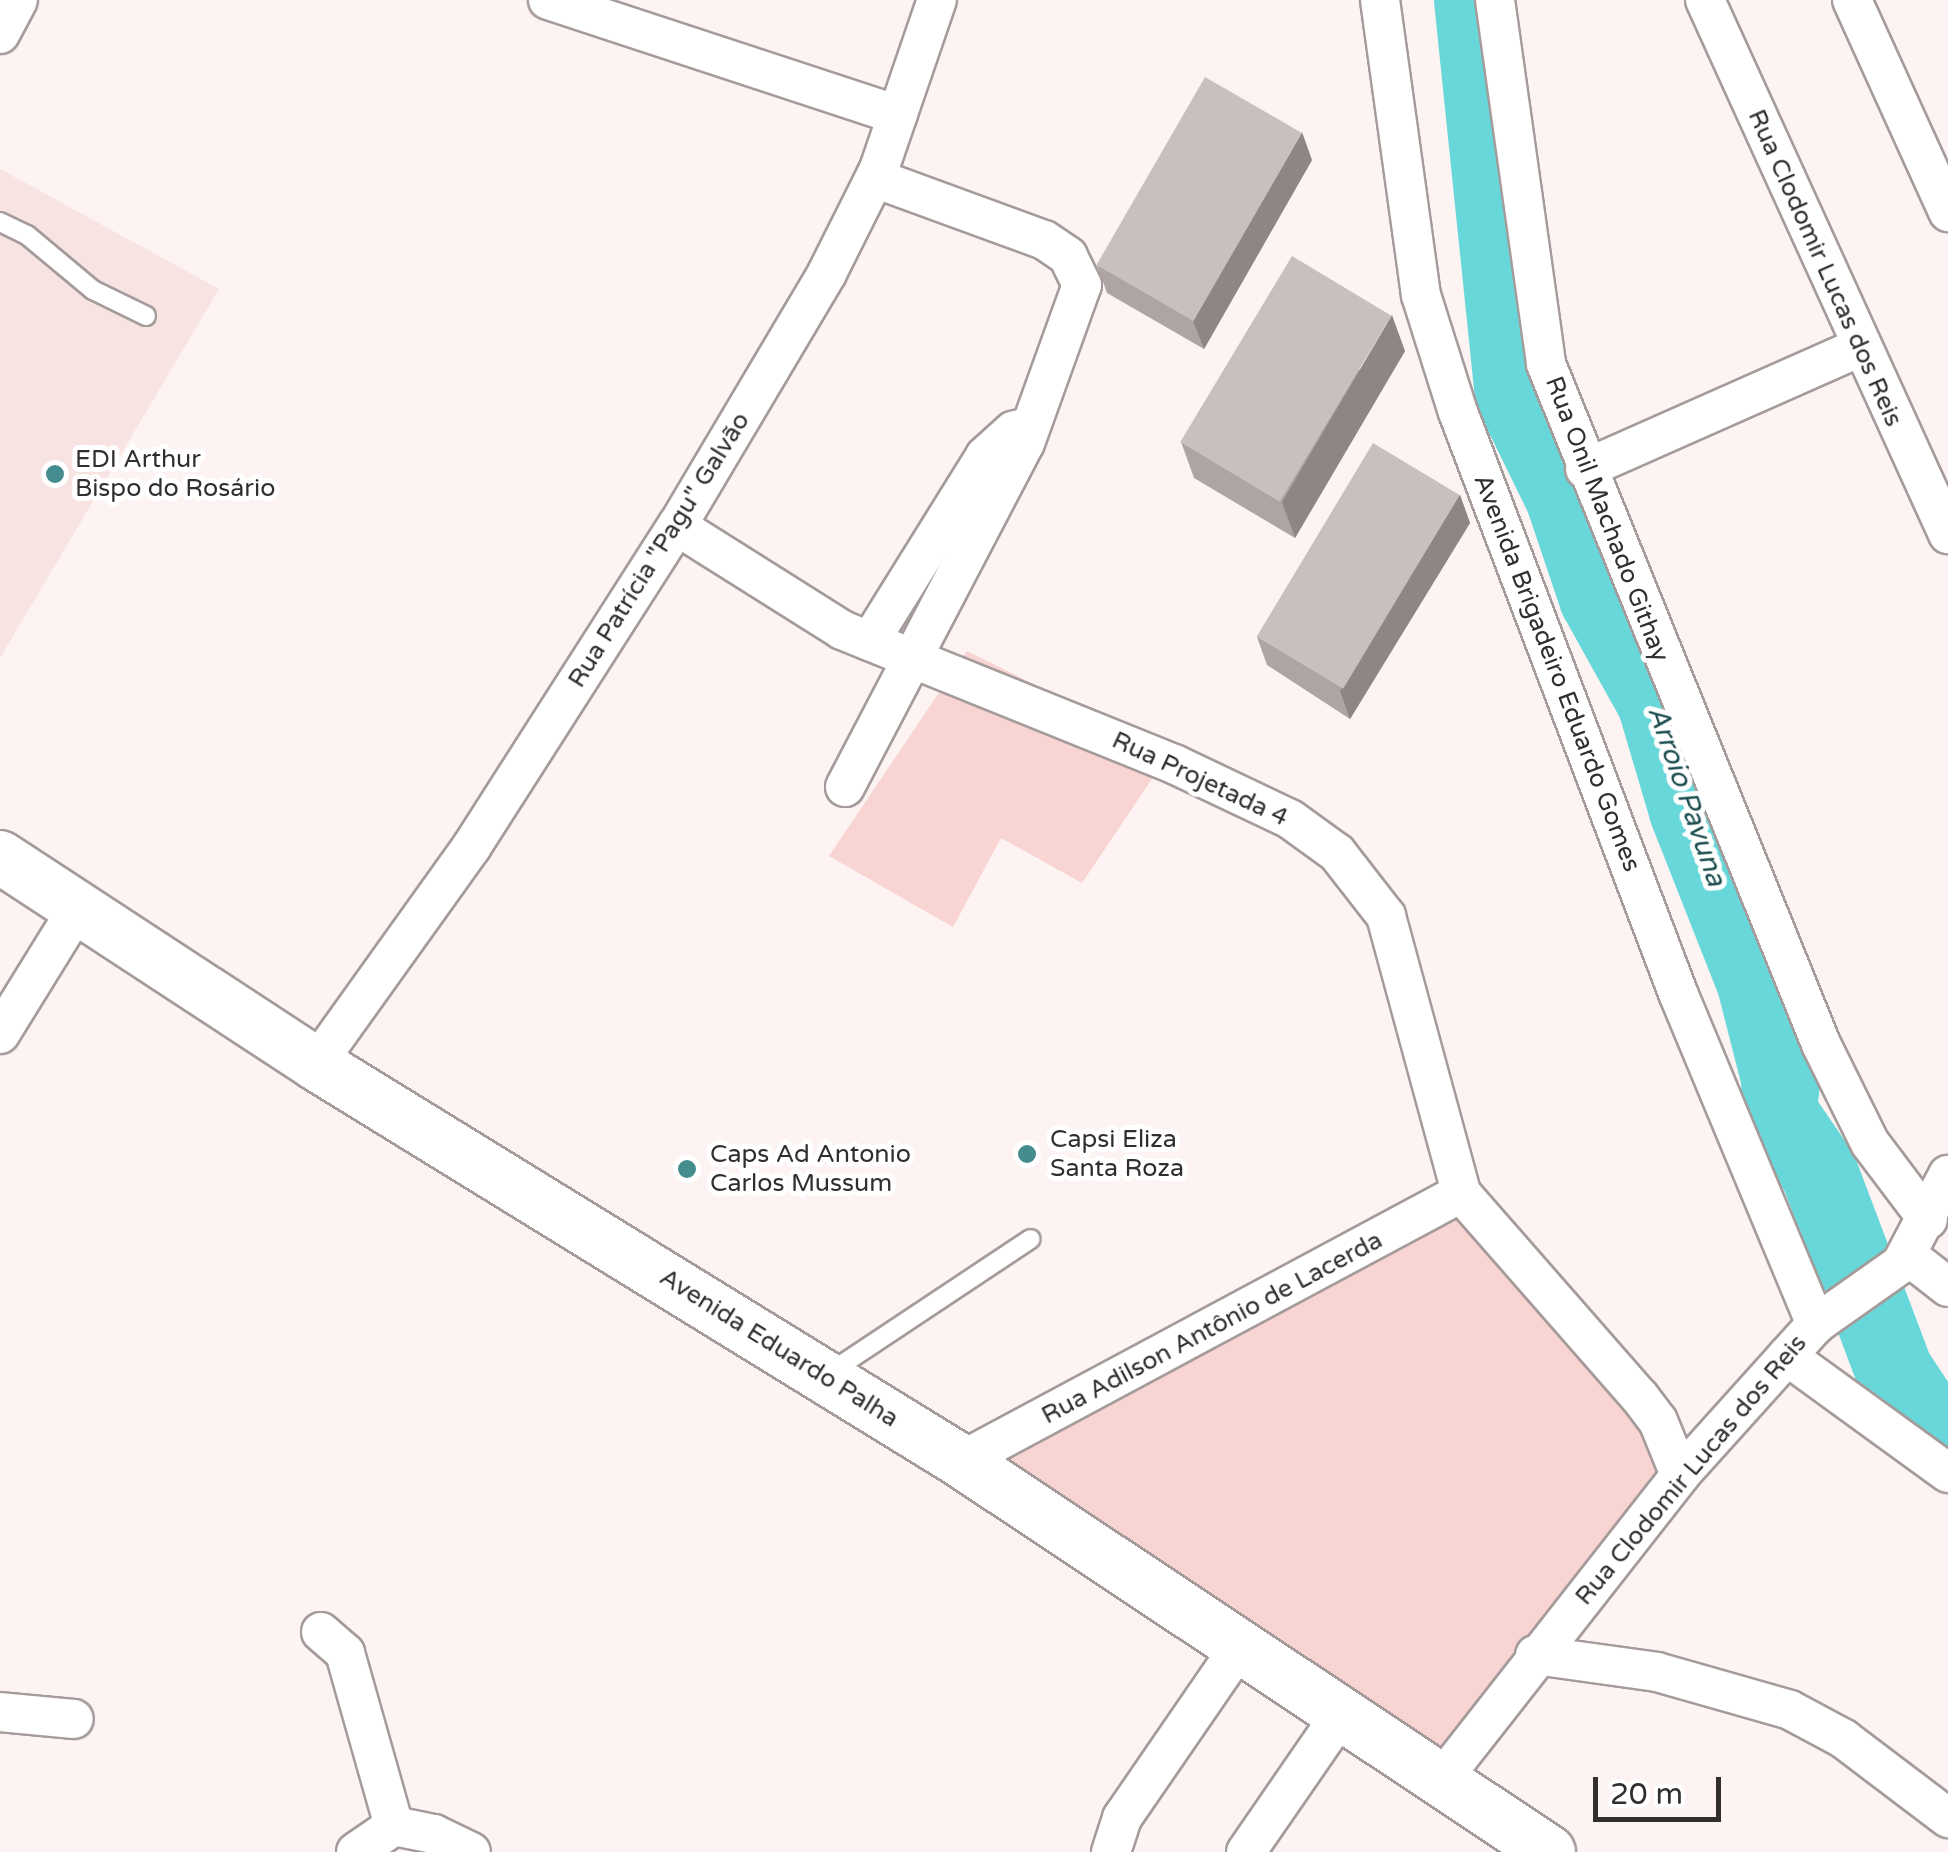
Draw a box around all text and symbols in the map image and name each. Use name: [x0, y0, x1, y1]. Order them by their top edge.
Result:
street label: Rua Clodomir Lucas dos Reis: [1741, 105, 1909, 431]
street label: Rua Onil Machado Githay: [1539, 372, 1675, 666]
street label: Rua Patrícia "Pagu" Galvão: [562, 407, 756, 693]
place label: EDI Arthur Bispo do Rosário: [75, 445, 275, 504]
marker: EDI Arthur Bispo do Rosário: [44, 463, 66, 485]
street label: Avenida Brigadeiro Eduardo Gomes: [1467, 470, 1647, 876]
water label: Arroio Pavuna: [1640, 702, 1734, 890]
street label: Rua Projetada 4: [1107, 725, 1293, 833]
place label: Capsi Eliza Santa Roza: [1050, 1125, 1184, 1184]
place label: Caps Ad Antonio Carlos Mussum: [710, 1140, 911, 1199]
marker: Capsi Eliza Santa Roza: [1014, 1141, 1040, 1167]
marker: Caps Ad Antonio Carlos Mussum: [674, 1156, 700, 1182]
street label: Rua Adilson Antônio de Lacerda: [1037, 1225, 1387, 1431]
street label: Avenida Eduardo Palha: [654, 1262, 904, 1434]
street label: Rua Clodomir Lucas dos Reis: [1569, 1329, 1813, 1611]
scale bar: [1598, 1757, 1726, 1819]
text: 20 m: [1610, 1776, 1683, 1813]

